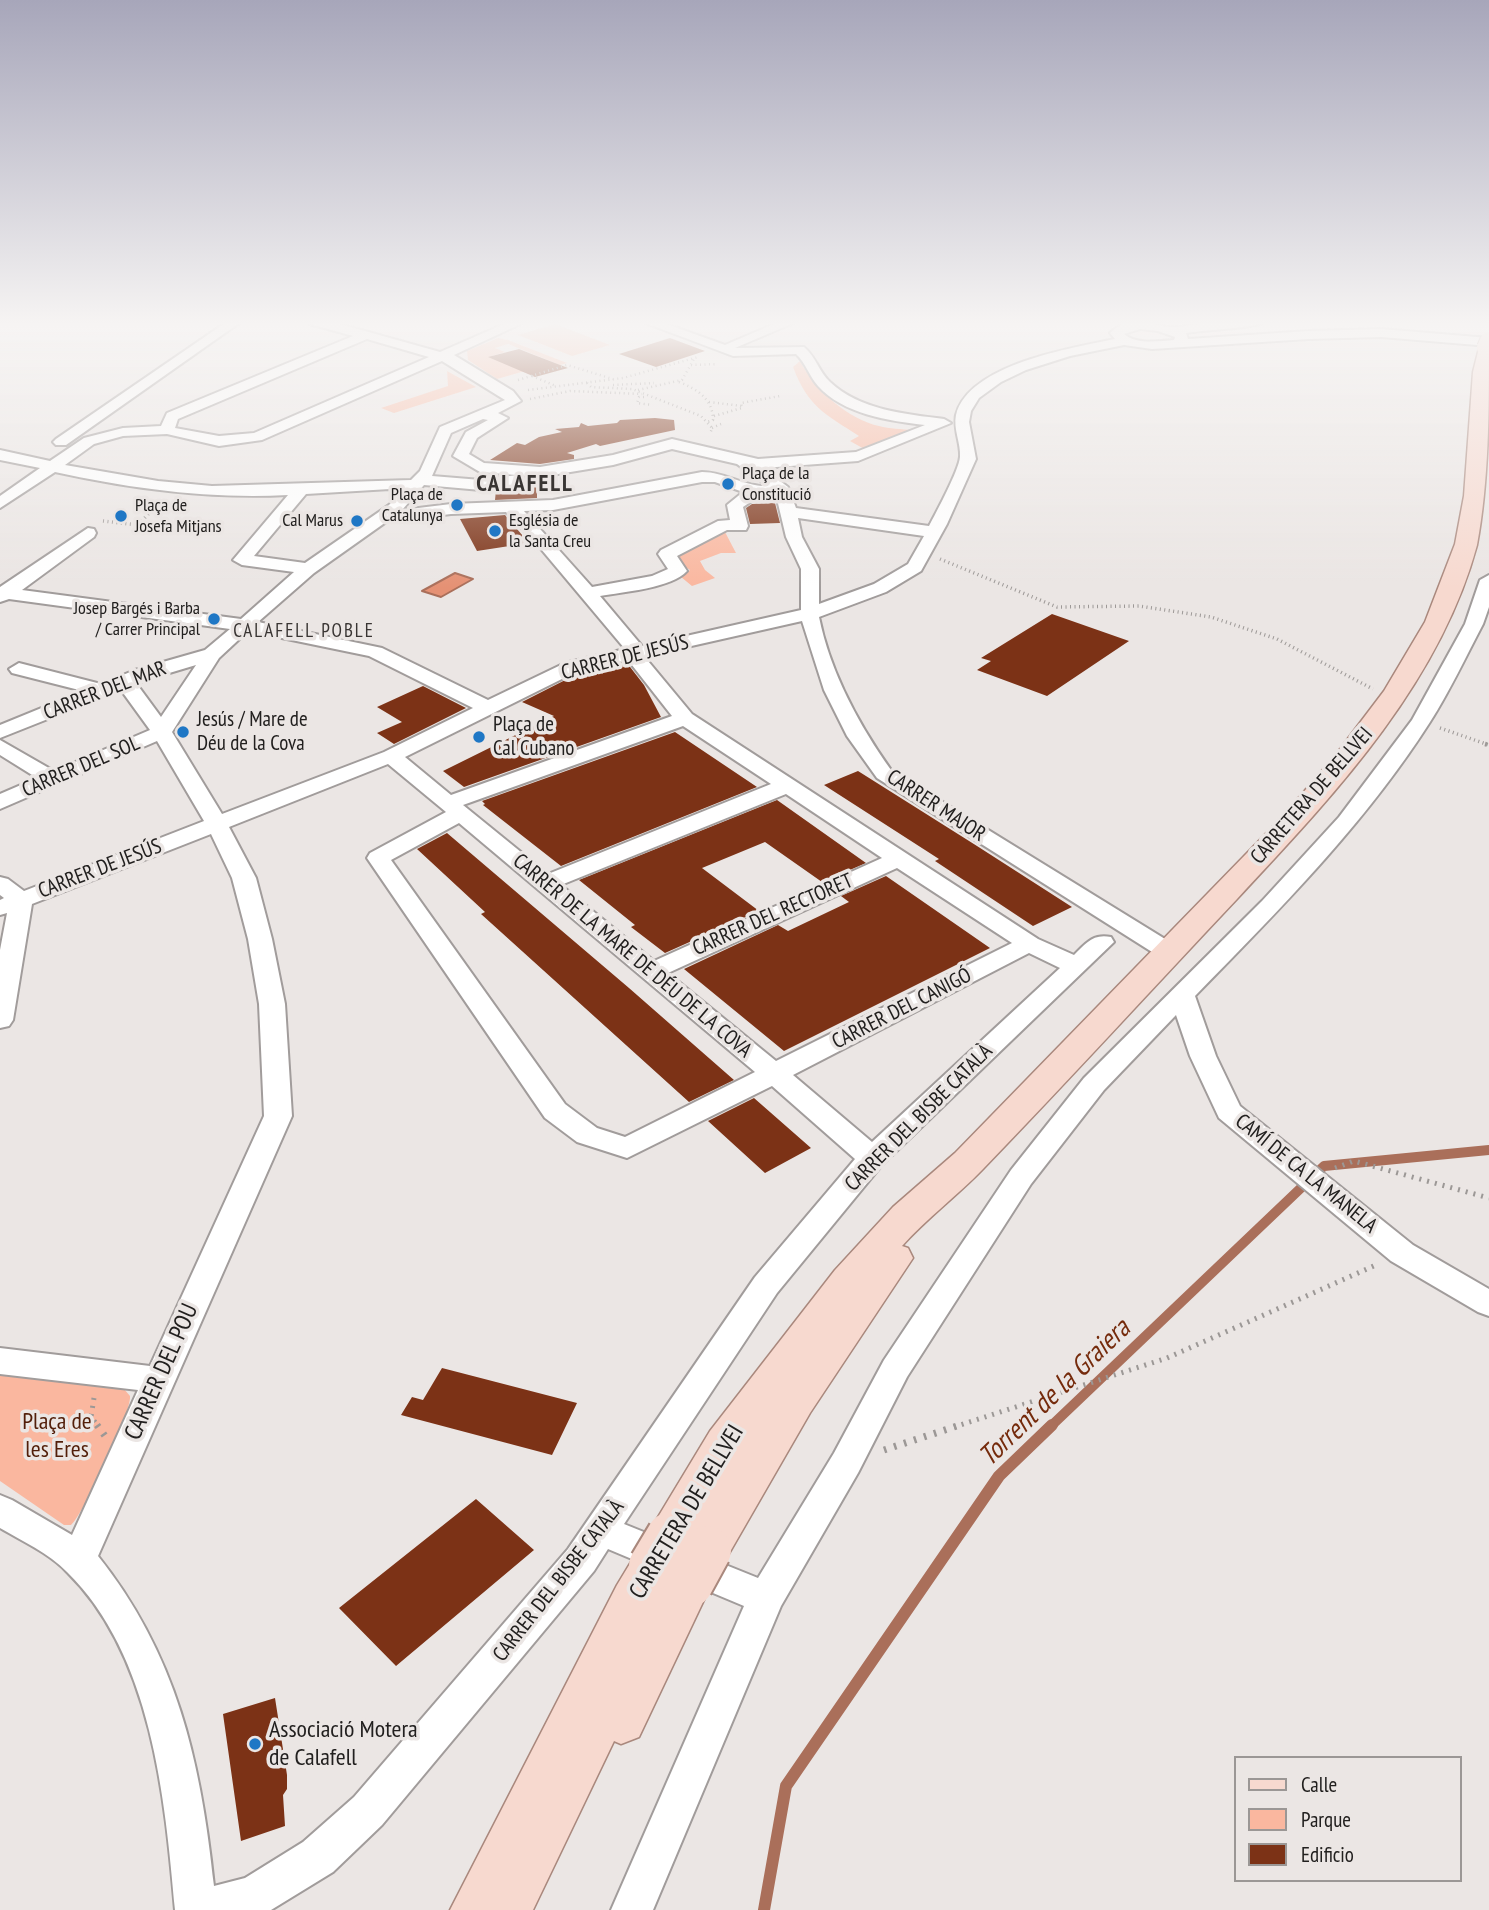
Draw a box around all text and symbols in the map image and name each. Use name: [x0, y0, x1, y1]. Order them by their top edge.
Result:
place label: Plaça de la Constitució: [742, 463, 811, 505]
district label: CALAFELL: [477, 470, 573, 498]
marker: Plaça de la Constitució: [720, 476, 736, 492]
place label: Plaça de Catalunya: [382, 484, 443, 526]
place label: Plaça de Josefa Mitjans: [135, 495, 222, 538]
marker: Plaça de Catalunya: [449, 497, 465, 513]
marker: Plaça de Josefa Mitjans: [113, 508, 129, 524]
place label: Cal Marus: [282, 510, 343, 532]
place label: Església de la Santa Creu: [509, 510, 591, 552]
marker: Cal Marus: [349, 513, 365, 529]
marker: Església de la Santa Creu: [487, 523, 503, 539]
place label: Josep Bargés i Barba / Carrer Principal: [74, 598, 200, 640]
marker: Josep Bargés i Barba / Carrer Principal: [206, 611, 222, 627]
district label: CALAFELL POBLE: [235, 621, 373, 643]
street label: CARRER DE JESÚS: [559, 630, 691, 686]
street label: CARRER DEL MAR: [40, 656, 170, 726]
place label: Jesús / Mare de Déu de la Cova: [197, 707, 308, 757]
place label: Plaça de Cal Cubano: [493, 712, 574, 762]
street label: CARRETERA DE BELLVEI: [1246, 722, 1378, 870]
marker: Jesús / Mare de Déu de la Cova: [175, 724, 191, 740]
marker: Plaça de Cal Cubano: [471, 729, 487, 745]
street label: CARRER DEL SOL: [18, 731, 144, 803]
street label: CARRER MAJOR: [882, 765, 990, 847]
street label: CARRER DE JESÚS: [35, 834, 165, 904]
street label: CARRER DE LA MARE DE DÉU DE LA COVA: [507, 849, 757, 1063]
street label: CARRER DEL RECTORET: [689, 868, 857, 962]
street label: CARRER DEL CANIGÓ: [828, 963, 976, 1055]
street label: CARRER DEL BISBE CATALÀ: [840, 1039, 998, 1197]
street label: CAMÍ DE CA LA MANELA: [1230, 1109, 1382, 1239]
street label: CARRER DEL POU: [119, 1300, 205, 1444]
water label: Torrent de la Graiera: [972, 1312, 1138, 1474]
park label: Plaça de les Eres: [22, 1408, 92, 1464]
street label: CARRETERA DE BELLVEI: [624, 1420, 750, 1604]
street label: CARRER DEL BISBE CATALÀ: [488, 1495, 630, 1667]
place label: Associació Motera de Calafell: [269, 1716, 418, 1772]
marker: Associació Motera de Calafell: [247, 1736, 263, 1752]
legend: [1234, 1756, 1461, 1882]
text: Calle: [1301, 1771, 1337, 1798]
text: Parque: [1301, 1806, 1351, 1833]
text: Edificio: [1301, 1841, 1354, 1868]

